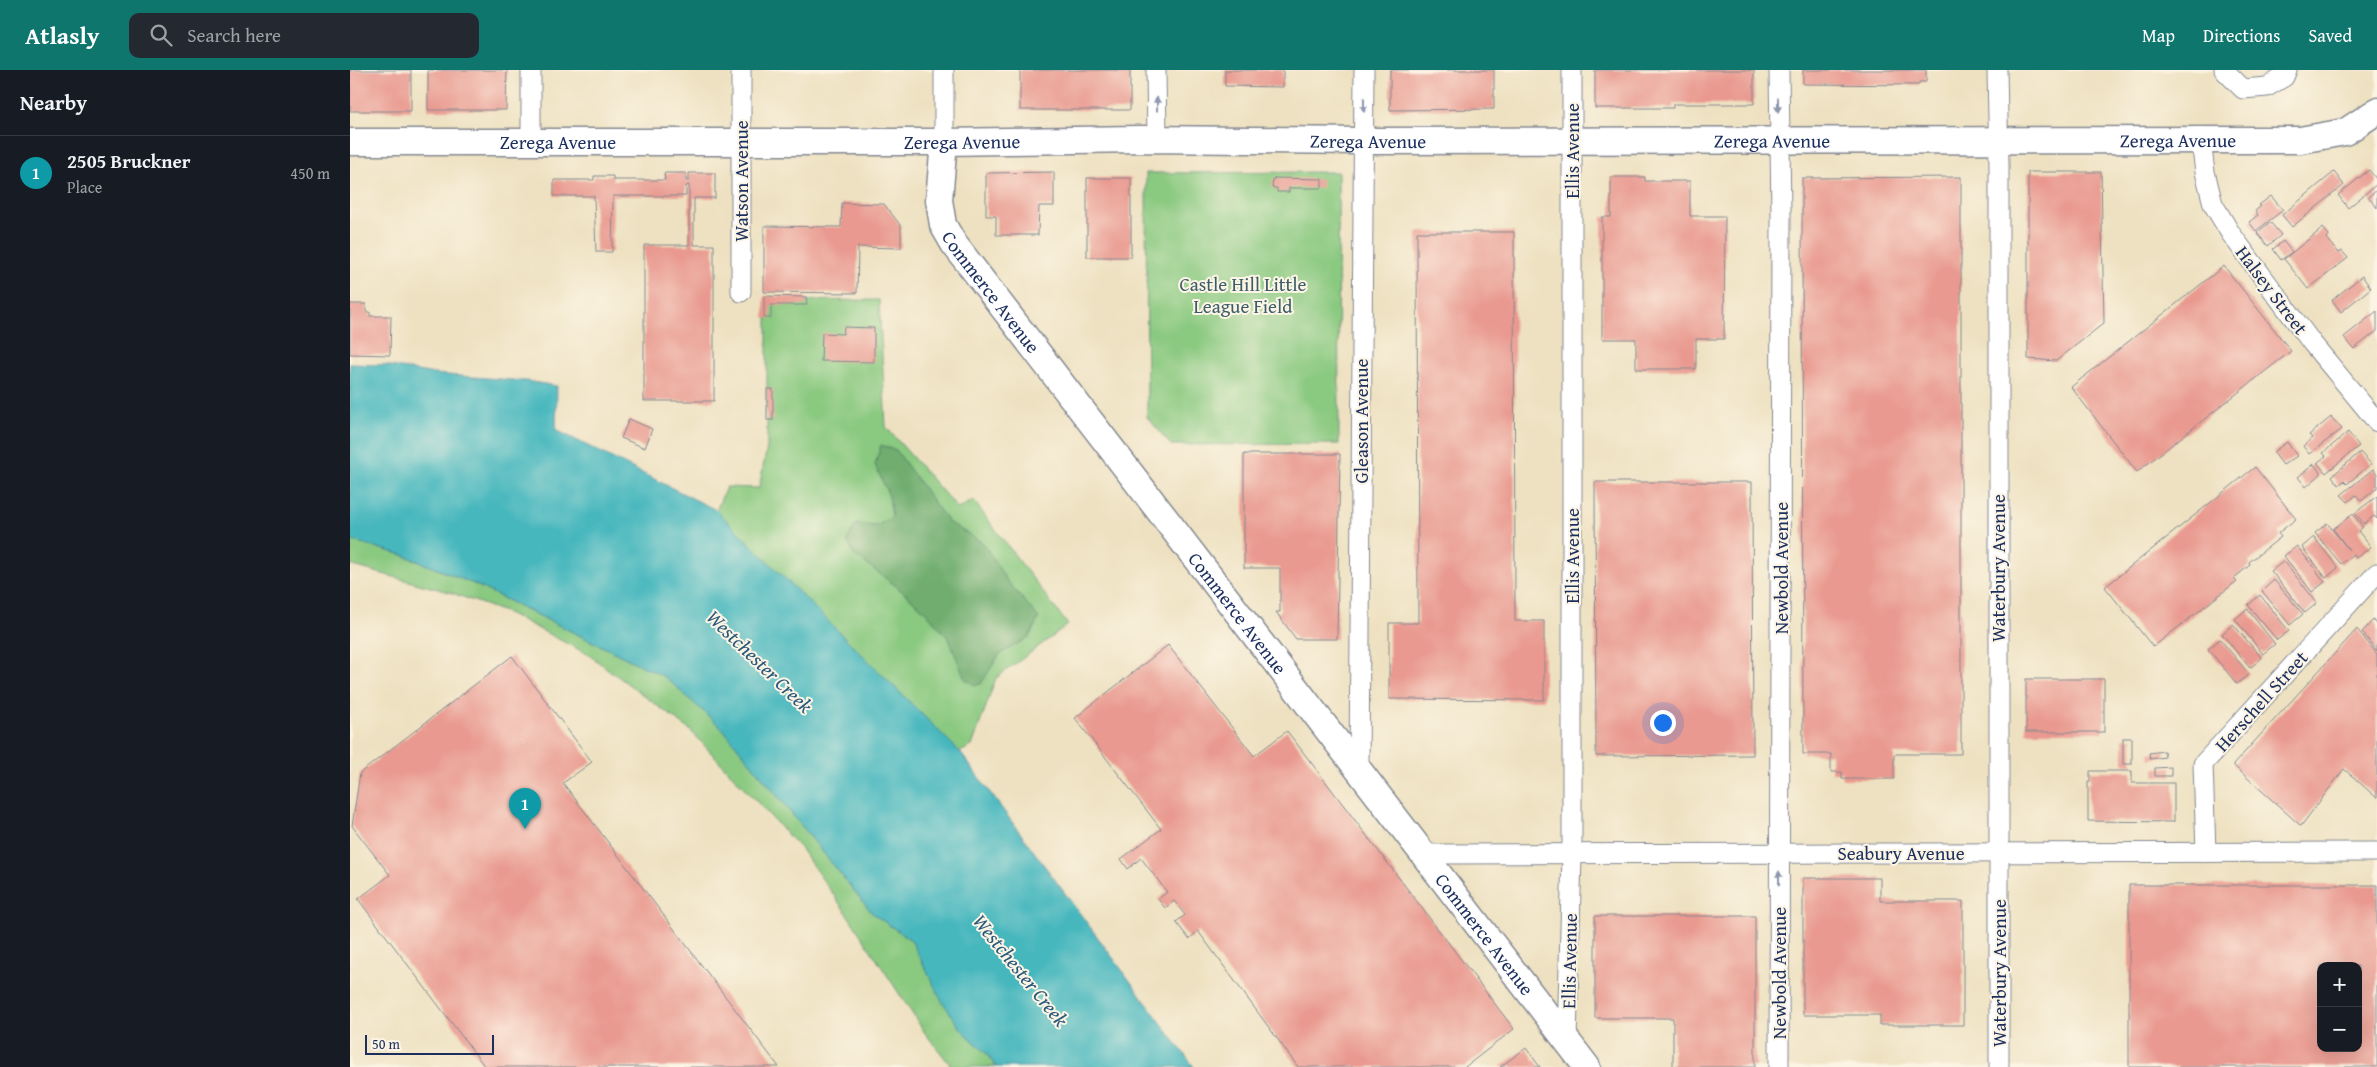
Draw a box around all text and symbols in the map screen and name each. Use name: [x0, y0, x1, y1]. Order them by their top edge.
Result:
search box: [129, 13, 479, 58]
text: Atlasly: [25, 18, 99, 53]
icon: search: [147, 21, 175, 49]
text: Search here: [187, 21, 281, 49]
text: Map: [2142, 22, 2175, 49]
text: Directions: [2203, 22, 2280, 49]
text: Saved: [2308, 22, 2352, 49]
text: Nearby: [20, 87, 87, 118]
one-way arrow: [1153, 96, 1161, 112]
one-way arrow: [1774, 97, 1782, 113]
one-way arrow: [1360, 98, 1368, 114]
street label: Ellis Avenue: [1558, 103, 1586, 199]
street label: Watson Avenue: [727, 120, 755, 242]
street label: Zerega Avenue: [2120, 126, 2236, 154]
street label: Zerega Avenue: [904, 127, 1021, 156]
street label: Zerega Avenue: [1310, 127, 1426, 155]
street label: Zerega Avenue: [1714, 127, 1830, 155]
street label: Zerega Avenue: [500, 128, 616, 156]
text: 2505 Bruckner: [67, 147, 191, 175]
text: 1: [32, 161, 40, 185]
text: 450 m: [290, 161, 330, 185]
text: Place: [67, 175, 102, 199]
street label: Commerce Avenue: [935, 226, 1047, 359]
street label: Halsey Street: [2229, 240, 2315, 341]
park label: Castle Hill Little League Field: [1179, 270, 1307, 320]
street label: Gleason Avenue: [1347, 358, 1375, 483]
street label: Waterbury Avenue: [1984, 494, 2012, 642]
street label: Newbold Avenue: [1767, 502, 1795, 634]
street label: Ellis Avenue: [1558, 508, 1586, 604]
street label: Commerce Avenue: [1182, 546, 1294, 680]
water label: Westchester Creek: [700, 603, 820, 720]
street label: Herschell Street: [2208, 644, 2314, 758]
your location: [1650, 710, 1676, 736]
pin: 1: [509, 788, 541, 829]
street label: Seabury Avenue: [1837, 839, 1965, 867]
street label: Commerce Avenue: [1429, 867, 1541, 1001]
one-way arrow: [1775, 870, 1783, 886]
street label: Waterbury Avenue: [1985, 899, 2013, 1047]
water label: Westchester Creek: [966, 907, 1076, 1033]
street label: Newbold Avenue: [1765, 907, 1793, 1039]
street label: Ellis Avenue: [1554, 913, 1584, 1009]
map controls: [2317, 962, 2362, 1052]
button: +: [2317, 962, 2362, 1007]
button: −: [2317, 1007, 2362, 1052]
scale bar: [365, 1032, 494, 1055]
text: 50 m: [372, 1034, 400, 1054]

